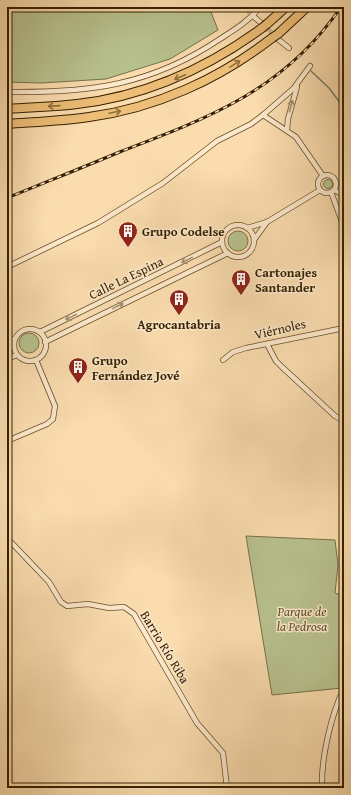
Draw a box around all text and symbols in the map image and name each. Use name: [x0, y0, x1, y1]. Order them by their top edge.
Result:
one-way arrow: [229, 60, 240, 68]
one-way arrow: [174, 73, 186, 81]
one-way arrow: [288, 100, 295, 113]
one-way arrow: [48, 103, 61, 110]
one-way arrow: [108, 108, 121, 116]
building icon: Grupo Codelse: [117, 220, 139, 248]
place label: Grupo Codelse: [142, 222, 225, 241]
street label: Calle La Espina: [86, 251, 167, 304]
one-way arrow: [182, 257, 194, 264]
place label: Cartonajes Santander: [255, 263, 317, 297]
building icon: Cartonajes Santander: [230, 268, 252, 296]
building icon: Agrocantabria: [168, 288, 190, 316]
one-way arrow: [112, 302, 124, 309]
one-way arrow: [65, 314, 77, 322]
street label: Viérnoles: [252, 314, 308, 344]
place label: Agrocantabria: [137, 315, 221, 334]
place label: Grupo Fernández Jové: [92, 351, 180, 385]
building icon: Grupo Fernández Jové: [67, 356, 89, 384]
park label: Parque de la Pedrosa: [277, 602, 327, 636]
street label: Barrio Río Riba: [136, 607, 195, 688]

